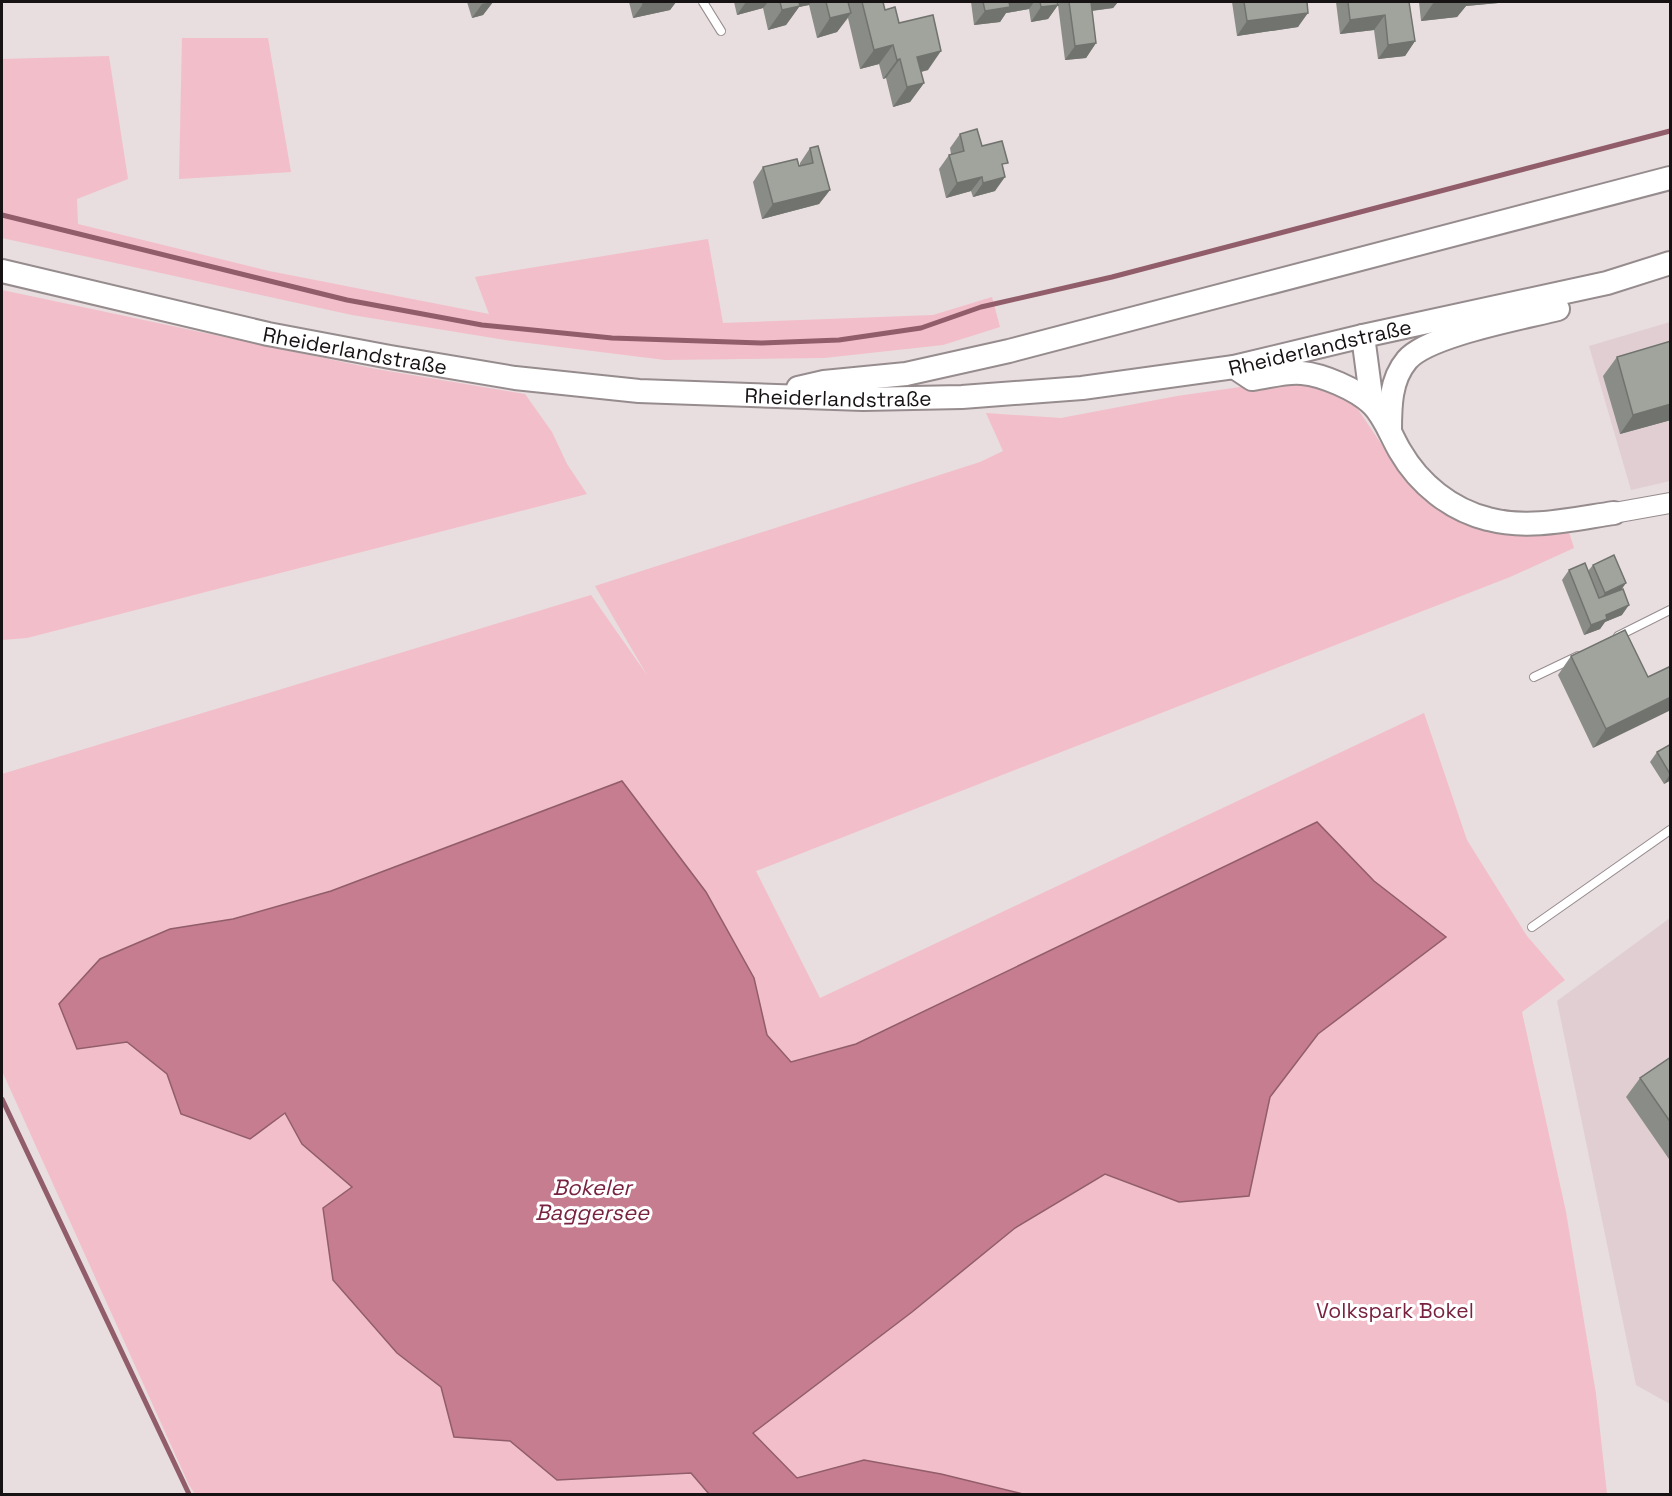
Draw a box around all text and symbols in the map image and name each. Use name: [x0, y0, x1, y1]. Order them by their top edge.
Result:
street label: Rheiderlandstraße: [1226, 312, 1414, 381]
street label: Rheiderlandstraße: [261, 320, 449, 380]
street label: Rheiderlandstraße: [744, 381, 932, 413]
water label: Bokeler Baggersee: [535, 1173, 650, 1226]
park label: Volkspark Bokel: [1316, 1297, 1474, 1324]

